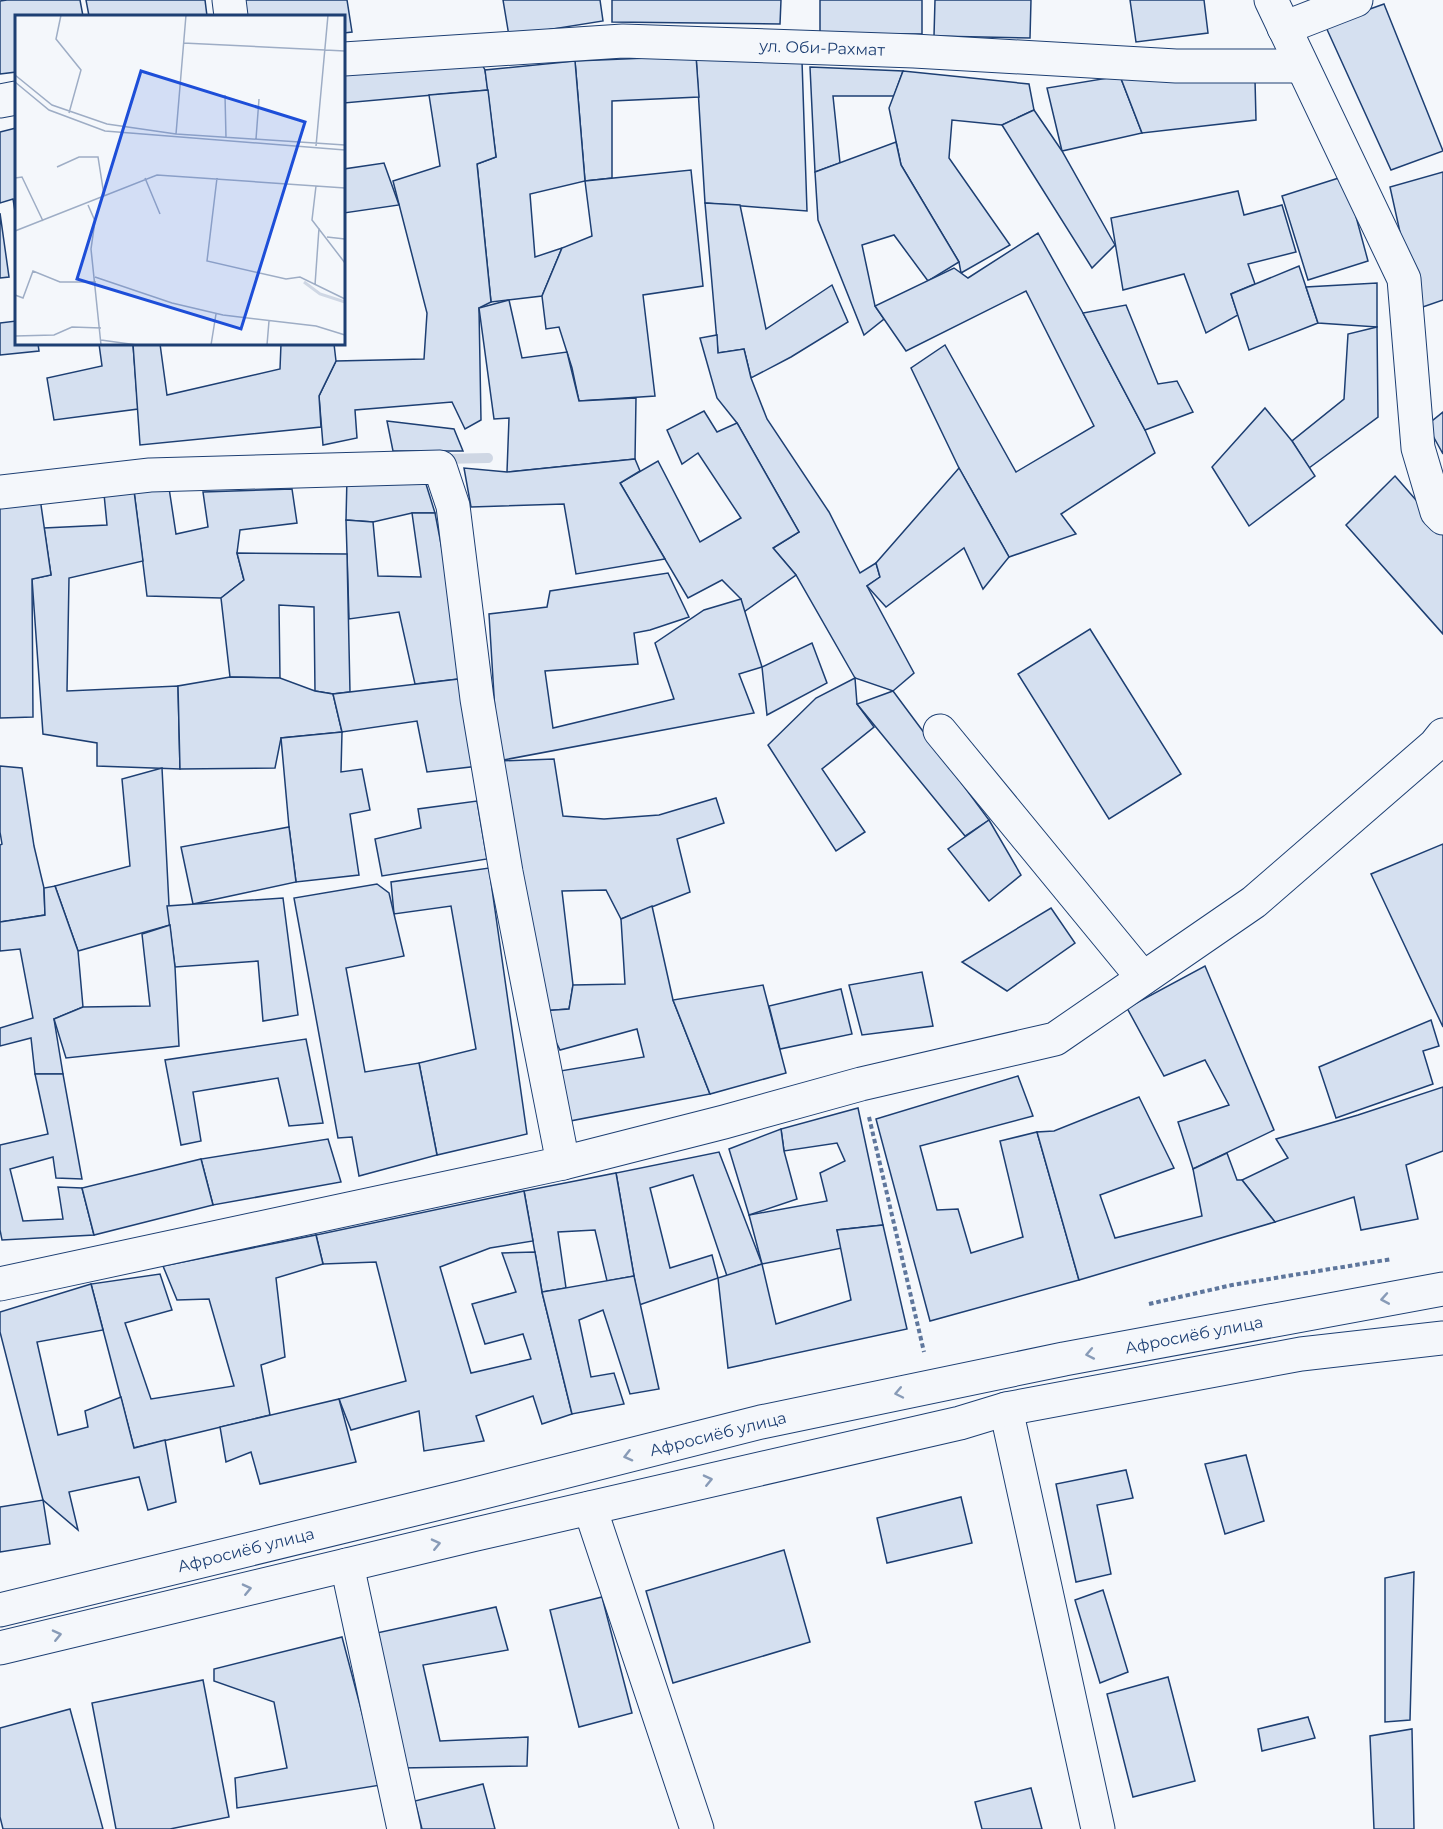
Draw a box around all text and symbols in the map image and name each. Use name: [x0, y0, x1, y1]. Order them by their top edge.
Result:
inset map: [15, 15, 345, 345]
street label: ул. Оби-Рахмат: [758, 36, 886, 60]
one-way arrow: [1381, 1293, 1390, 1305]
street label: Афросиёб улица: [1123, 1312, 1265, 1358]
one-way arrow: [1086, 1347, 1096, 1360]
one-way arrow: [895, 1386, 905, 1399]
street label: Афросиёб улица: [648, 1408, 788, 1460]
one-way arrow: [623, 1448, 633, 1461]
one-way arrow: [703, 1475, 713, 1488]
street label: Афросиёб улица: [176, 1524, 316, 1576]
one-way arrow: [431, 1538, 441, 1551]
one-way arrow: [241, 1584, 251, 1597]
one-way arrow: [52, 1629, 62, 1642]

